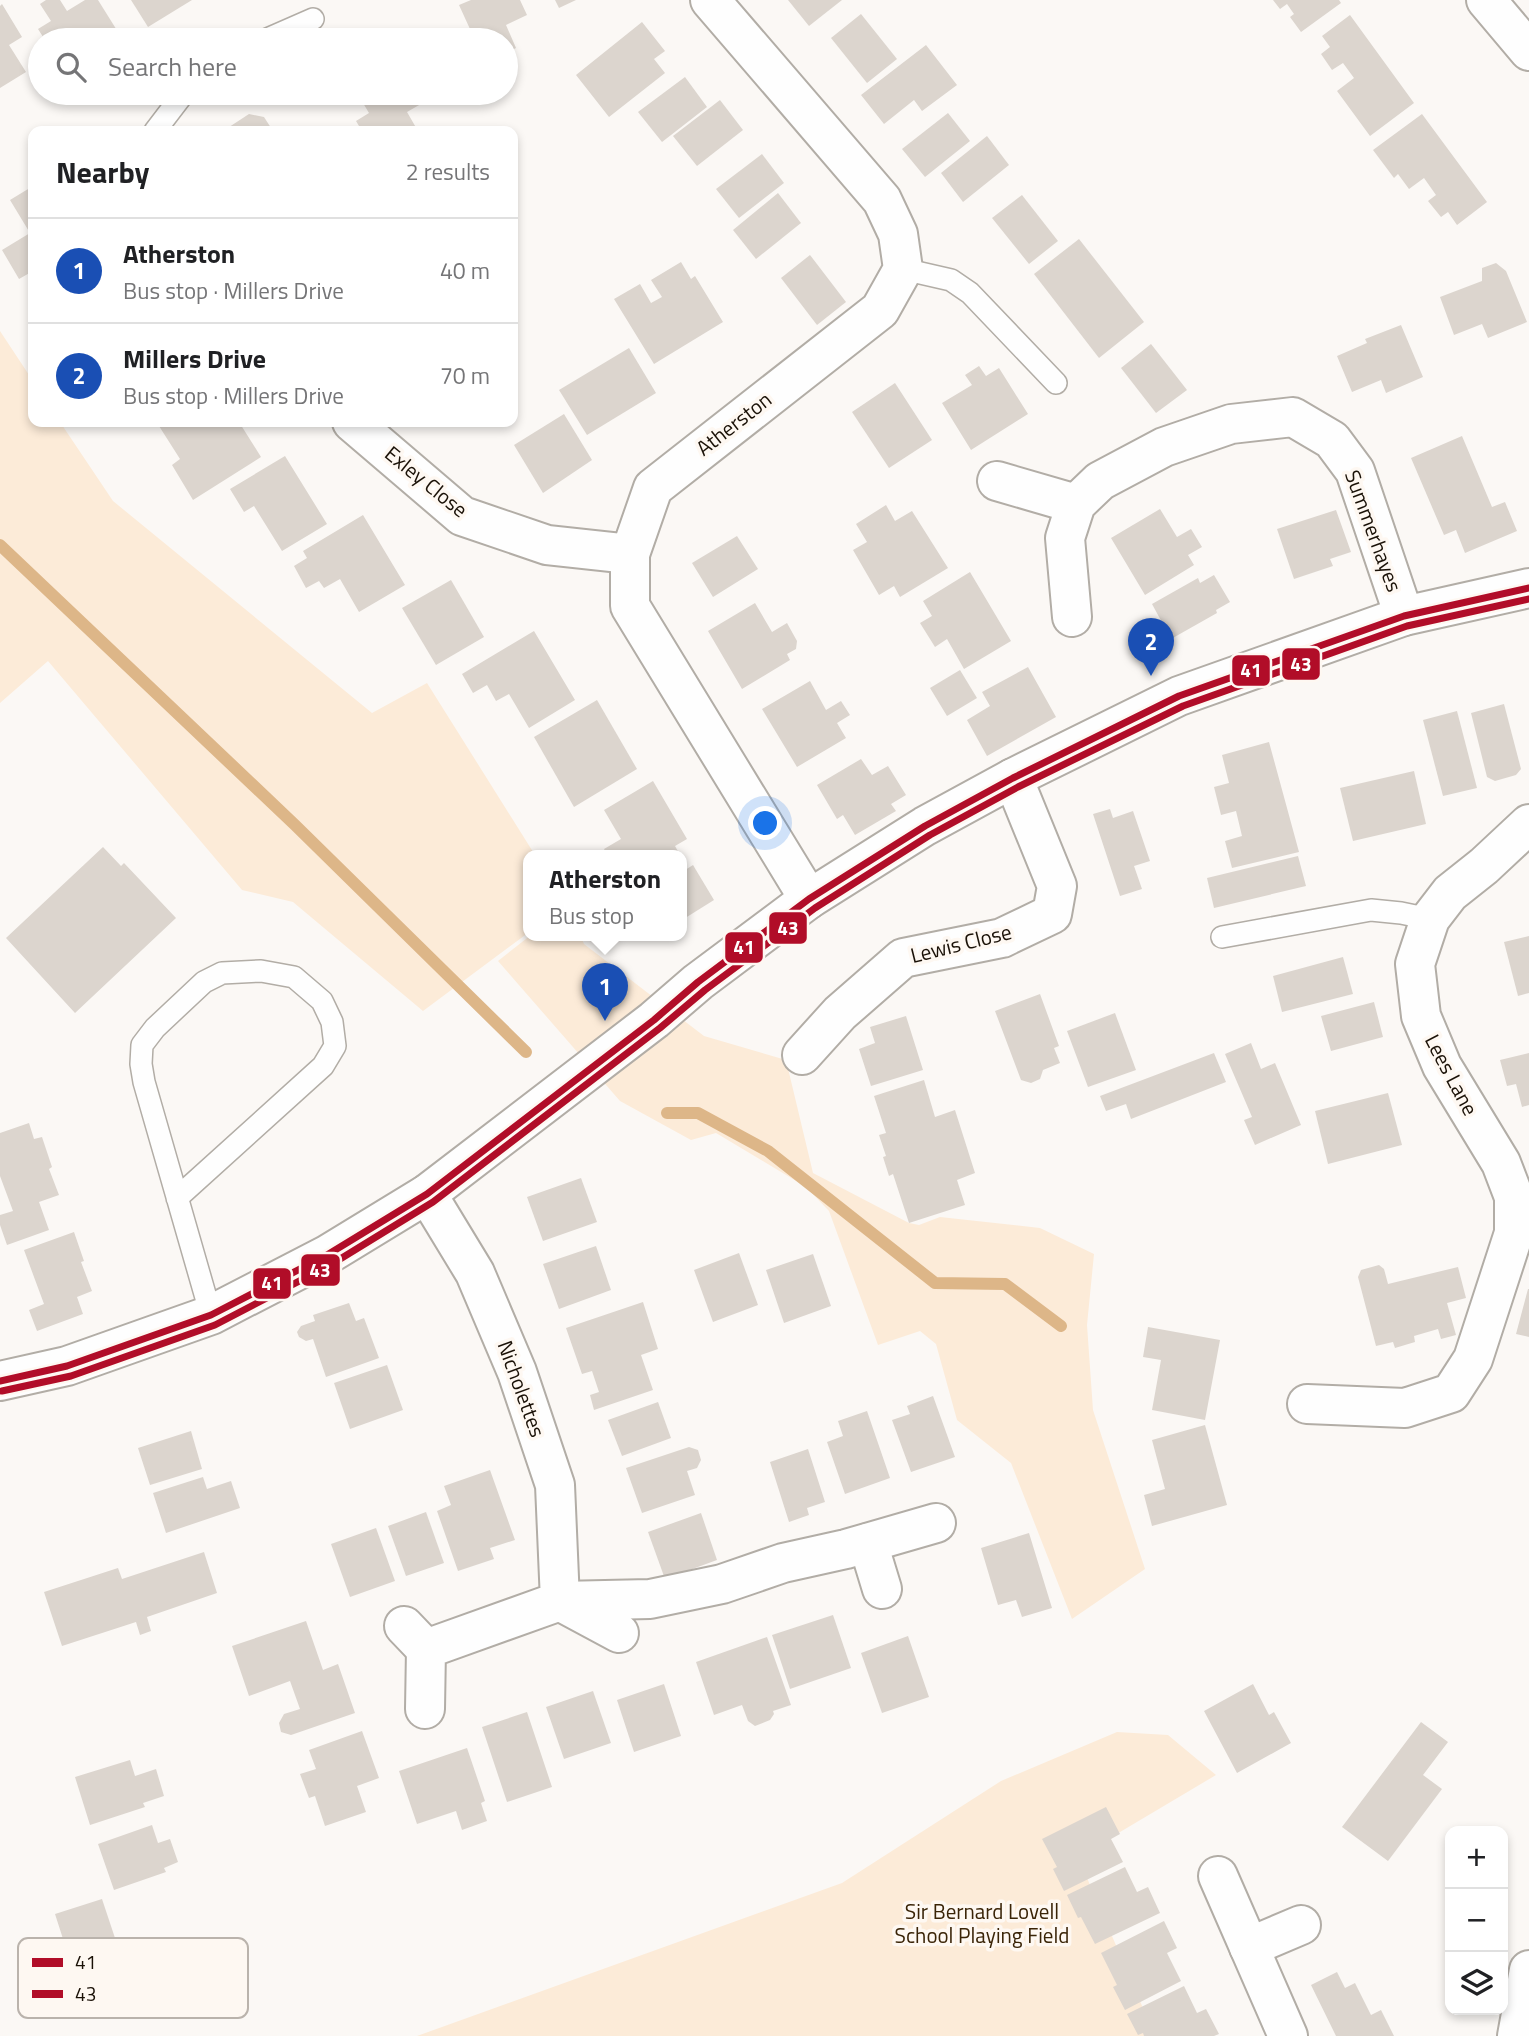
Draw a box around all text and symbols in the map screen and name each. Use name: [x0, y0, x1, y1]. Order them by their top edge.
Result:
search box: [28, 28, 518, 105]
text: Search here: [108, 47, 237, 86]
icon: search: [52, 48, 90, 86]
text: Nearby: [56, 149, 149, 195]
text: 2 results: [406, 154, 490, 189]
text: Atherston: [123, 234, 235, 273]
text: 1: [73, 253, 85, 288]
text: 40 m: [440, 253, 490, 288]
text: Bus stop · Millers Drive: [123, 273, 344, 308]
text: Millers Drive: [123, 339, 266, 378]
text: 2: [73, 358, 85, 393]
text: 70 m: [440, 358, 490, 393]
text: Bus stop · Millers Drive: [123, 378, 344, 413]
street label: Atherston: [689, 383, 778, 463]
street label: Exley Close: [378, 438, 475, 525]
street label: Summerhayes: [1337, 465, 1411, 596]
pin: 2: [1128, 618, 1174, 676]
line badge: 43: [1281, 647, 1321, 681]
text: 43: [1290, 649, 1312, 678]
line badge: 41: [1231, 654, 1271, 687]
text: 41: [1240, 655, 1262, 684]
your location: [748, 806, 782, 840]
popup: [523, 850, 687, 941]
text: Atherston: [549, 859, 661, 898]
text: Bus stop: [549, 898, 634, 933]
line badge: 43: [768, 911, 808, 945]
text: 43: [777, 913, 799, 942]
street label: Lewis Close: [907, 915, 1015, 971]
line badge: 41: [724, 931, 764, 964]
text: 41: [733, 932, 755, 961]
pin: 1: [582, 963, 628, 1021]
street label: Lees Lane: [1417, 1028, 1487, 1121]
line badge: 43: [300, 1253, 341, 1287]
text: 43: [309, 1255, 331, 1284]
line badge: 41: [252, 1267, 292, 1300]
text: 41: [261, 1268, 283, 1297]
street label: Nicholettes: [490, 1336, 554, 1442]
map controls: [1445, 1826, 1508, 2015]
button: +: [1445, 1826, 1508, 1889]
button: −: [1445, 1889, 1508, 1952]
park label: Sir Bernard Lovell School Playing Field: [895, 1895, 1069, 1951]
legend: [18, 1938, 248, 2018]
text: 41: [75, 1947, 96, 1976]
button: layers: [1445, 1952, 1508, 2015]
text: 43: [75, 1979, 96, 2008]

